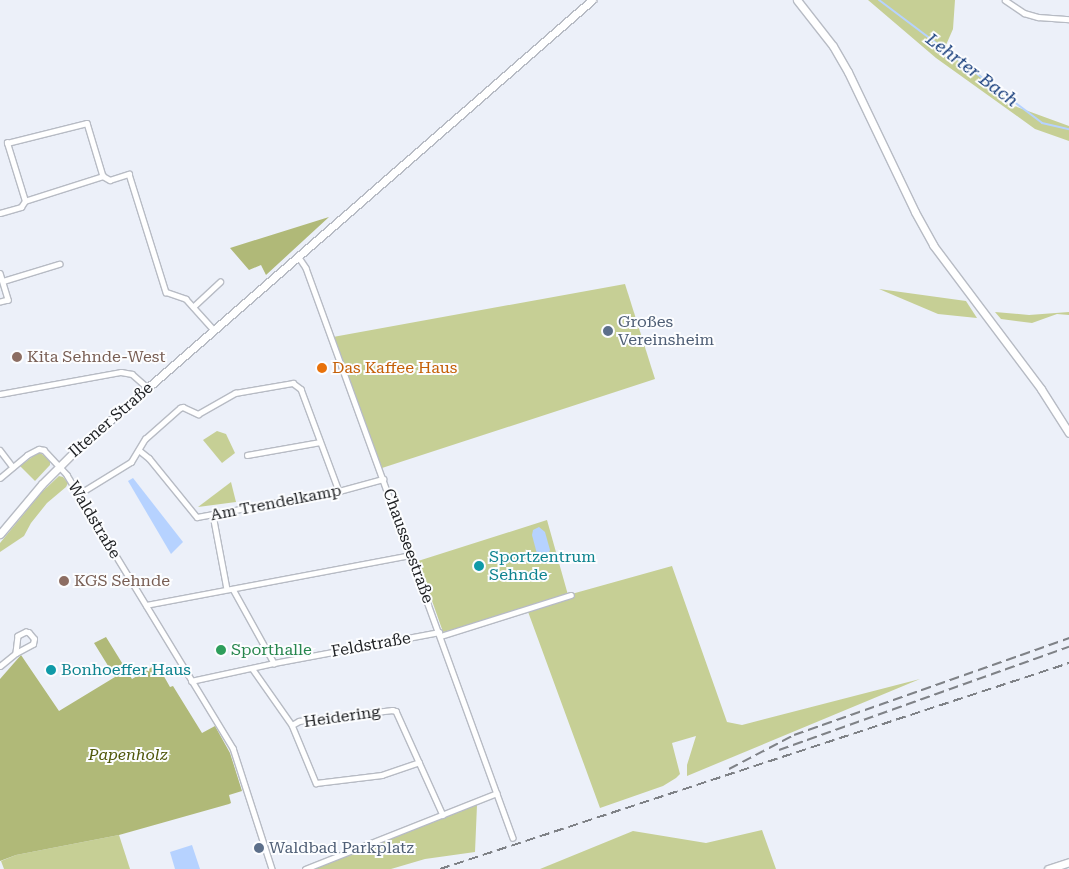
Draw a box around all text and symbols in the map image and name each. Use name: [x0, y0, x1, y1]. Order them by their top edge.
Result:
water label: Lehrter Bach: [922, 28, 1022, 112]
place label: Großes Vereinsheim: [618, 312, 714, 350]
marker: Großes Vereinsheim: [602, 325, 614, 337]
place label: Kita Sehnde-West: [27, 347, 165, 367]
marker: Kita Sehnde-West: [11, 351, 23, 363]
place label: Das Kaffee Haus: [332, 358, 457, 378]
marker: Das Kaffee Haus: [316, 362, 328, 374]
street label: Iltener Straße: [65, 378, 157, 462]
street label: Waldstraße: [63, 478, 125, 562]
street label: Am Trendelkamp: [209, 481, 343, 525]
street label: Chausseestraße: [378, 486, 438, 606]
place label: Sportzentrum Sehnde: [489, 547, 596, 585]
marker: Sportzentrum Sehnde: [473, 560, 485, 572]
place label: KGS Sehnde: [74, 571, 170, 591]
marker: KGS Sehnde: [58, 575, 70, 587]
street label: Feldstraße: [330, 629, 412, 661]
place label: Sporthalle: [231, 640, 312, 660]
marker: Sporthalle: [215, 644, 227, 656]
place label: Bonhoeffer Haus: [61, 660, 191, 680]
marker: Bonhoeffer Haus: [45, 664, 57, 676]
street label: Heidering: [302, 702, 382, 732]
park label: Papenholz: [88, 745, 168, 765]
place label: Waldbad Parkplatz: [269, 838, 414, 858]
marker: Waldbad Parkplatz: [253, 842, 265, 854]

